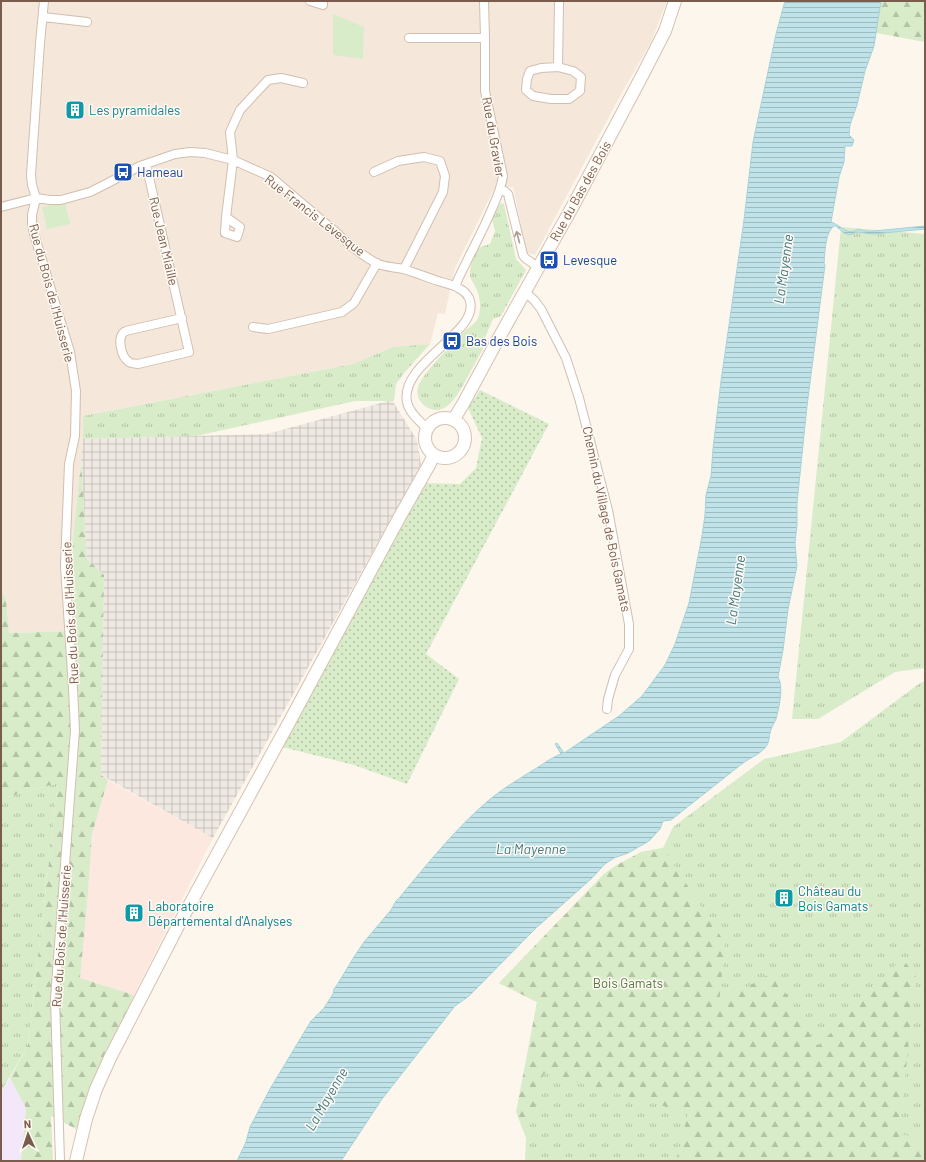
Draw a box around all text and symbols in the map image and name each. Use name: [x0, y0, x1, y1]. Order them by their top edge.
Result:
street label: Rue du Gravier: [479, 95, 509, 179]
building icon: Les pyramidales: [64, 99, 86, 121]
place label: Les pyramidales: [89, 102, 180, 118]
street label: Rue du Bas des Bois: [546, 138, 614, 244]
bus stop icon: Hameau: [112, 161, 134, 183]
place label: Hameau: [137, 164, 183, 180]
street label: Rue Francis Lévesque: [262, 171, 368, 259]
street label: Rue Jean Miaille: [146, 195, 182, 287]
street label: Rue du Bois de l'Huisserie: [26, 222, 78, 364]
one-way arrow: [514, 230, 521, 243]
water label: La Mayenne: [770, 233, 796, 305]
bus stop icon: Levesque: [538, 249, 560, 271]
place label: Levesque: [563, 252, 617, 268]
bus stop icon: Bas des Bois: [441, 330, 463, 352]
place label: Bas des Bois: [466, 333, 537, 349]
street label: Chemin du Village de Bois Gamats: [580, 425, 634, 613]
street label: Rue du Bois de l'Huisserie: [58, 541, 82, 685]
water label: La Mayenne: [722, 554, 748, 626]
water label: La Mayenne: [496, 840, 566, 857]
street label: Rue du Bois de l'Huisserie: [48, 864, 74, 1008]
place label: Château du Bois Gamats: [798, 883, 868, 914]
building icon: Château du Bois Gamats: [773, 887, 795, 909]
place label: Laboratoire Départemental d'Analyses: [148, 898, 292, 929]
building icon: Laboratoire Départemental d'Analyses: [123, 902, 145, 924]
park label: Bois Gamats: [593, 975, 663, 991]
water label: La Mayenne: [301, 1064, 351, 1134]
north arrow: [8, 1114, 48, 1154]
text: N: [23, 1117, 31, 1130]

